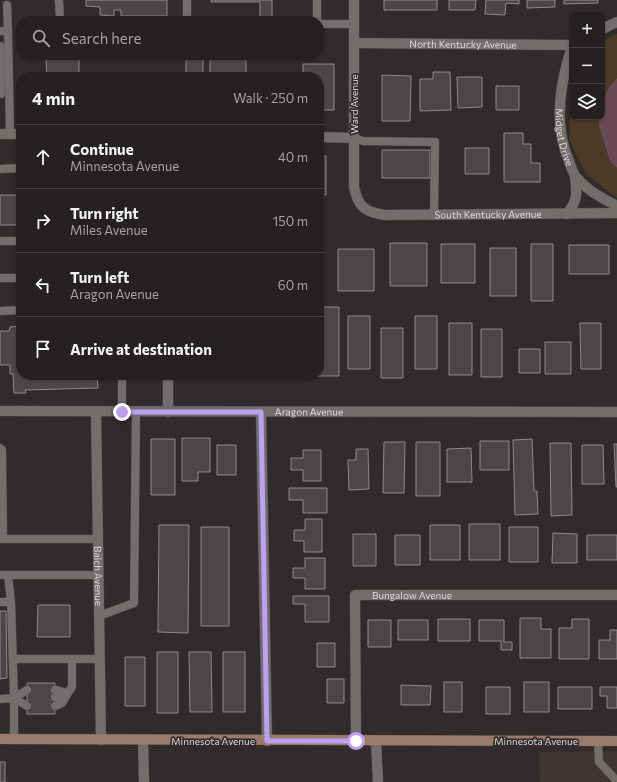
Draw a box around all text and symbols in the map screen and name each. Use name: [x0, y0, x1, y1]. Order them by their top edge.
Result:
map controls: [569, 12, 605, 120]
button: +: [569, 12, 605, 48]
search box: [16, 16, 324, 60]
icon: search: [30, 27, 52, 49]
text: Search here: [62, 29, 141, 47]
street label: North Kentucky Avenue: [409, 38, 517, 50]
button: −: [569, 48, 605, 84]
street label: Ward Avenue: [348, 74, 360, 134]
button: layers: [569, 84, 605, 120]
text: 4 min: [32, 88, 75, 109]
text: Walk · 250 m: [233, 90, 308, 106]
street label: Midget Drive: [554, 108, 576, 167]
text: Continue: [70, 140, 134, 158]
icon: ahead: [32, 146, 54, 168]
text: 40 m: [278, 149, 308, 165]
text: Minnesota Avenue: [70, 158, 179, 174]
text: Turn right: [70, 204, 139, 222]
street label: South Kentucky Avenue: [434, 208, 542, 221]
icon: right: [32, 210, 54, 232]
text: 150 m: [273, 213, 308, 229]
text: Miles Avenue: [70, 222, 148, 238]
text: Turn left: [70, 268, 129, 286]
icon: left: [32, 274, 54, 296]
text: 60 m: [278, 277, 308, 293]
text: Aragon Avenue: [70, 286, 159, 302]
icon: arrive: [32, 338, 54, 360]
text: Arrive at destination: [70, 340, 212, 358]
route end: [113, 403, 131, 421]
street label: Aragon Avenue: [275, 405, 343, 418]
street label: Balch Avenue: [92, 546, 105, 606]
street label: Bungalow Avenue: [372, 589, 452, 601]
route start: [347, 732, 365, 750]
street label: Minnesota Avenue: [171, 735, 255, 747]
street label: Minnesota Avenue: [494, 735, 578, 747]

